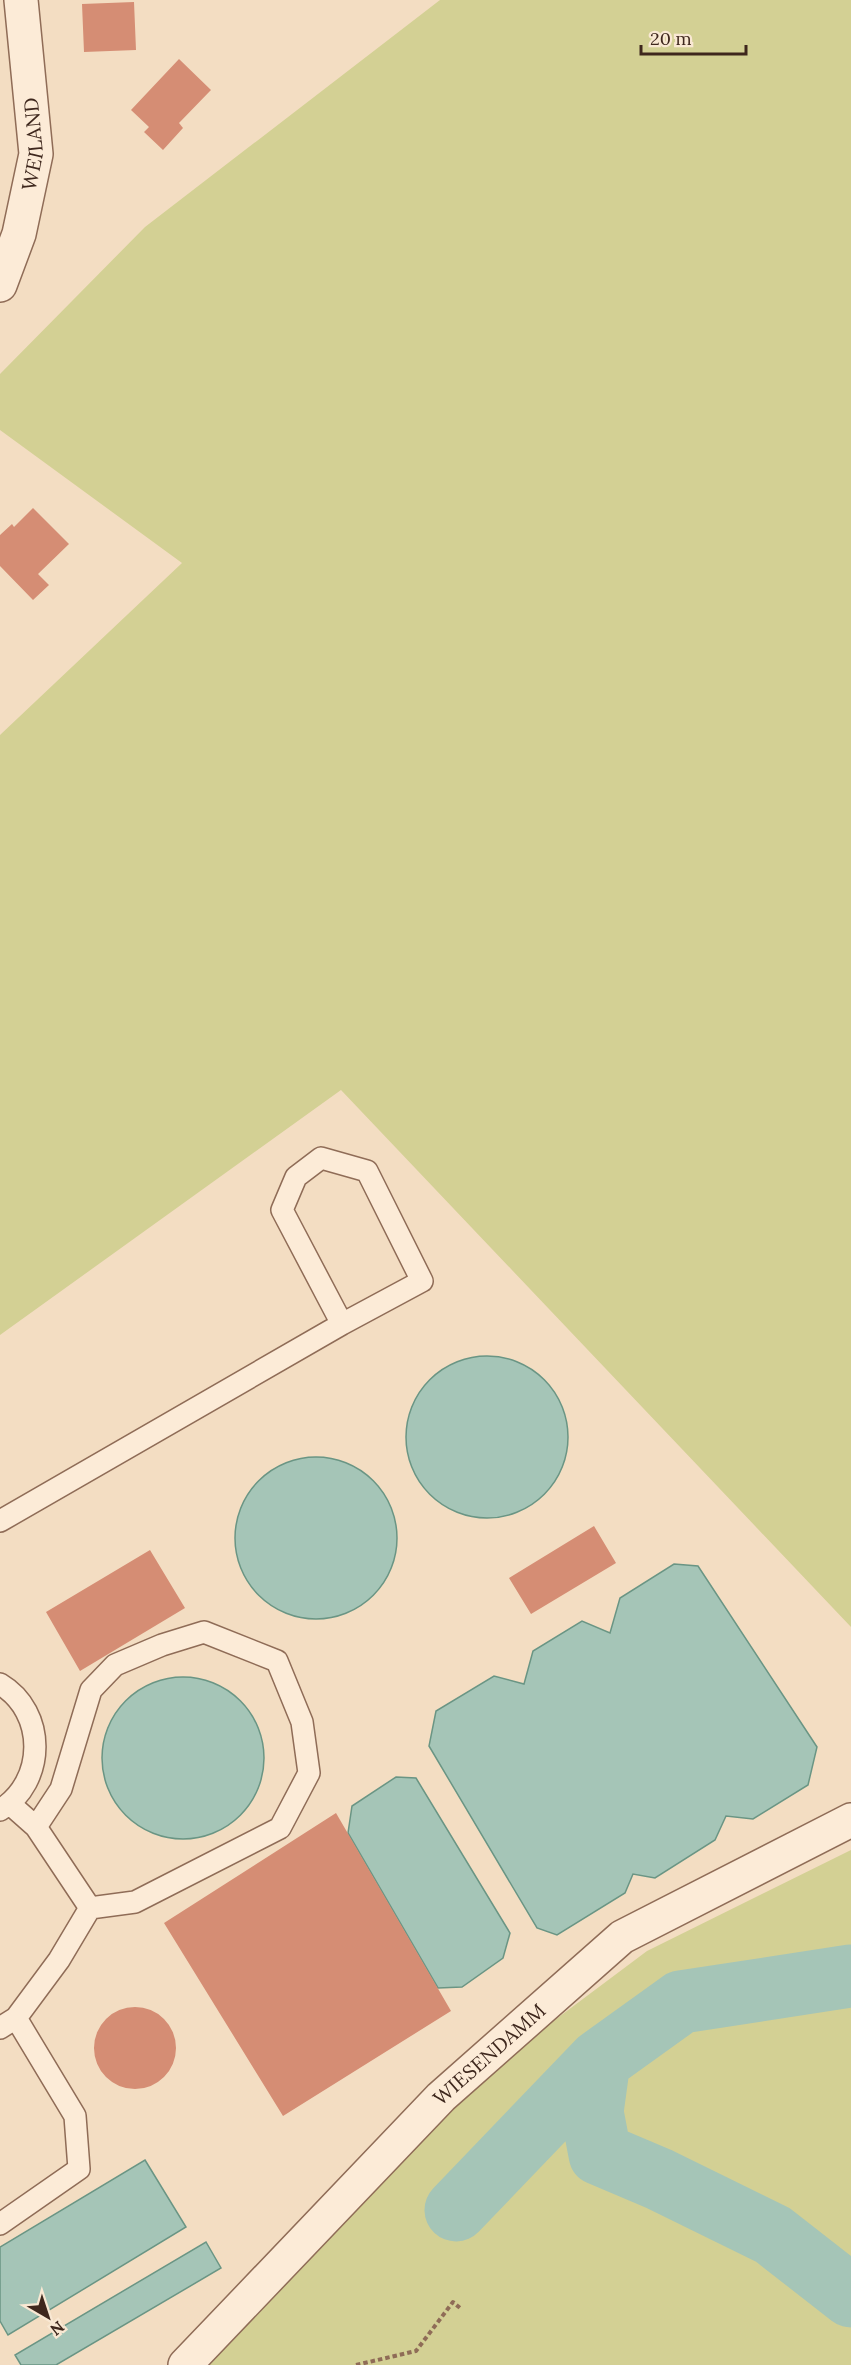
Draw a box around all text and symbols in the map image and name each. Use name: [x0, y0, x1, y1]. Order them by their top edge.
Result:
scale bar: [641, 18, 746, 56]
text: 20 m: [650, 27, 692, 50]
street label: WEILAND: [16, 96, 48, 193]
street label: WIESENDAMM: [427, 1998, 550, 2110]
north arrow: [18, 2287, 78, 2347]
text: N: [46, 2317, 69, 2340]

